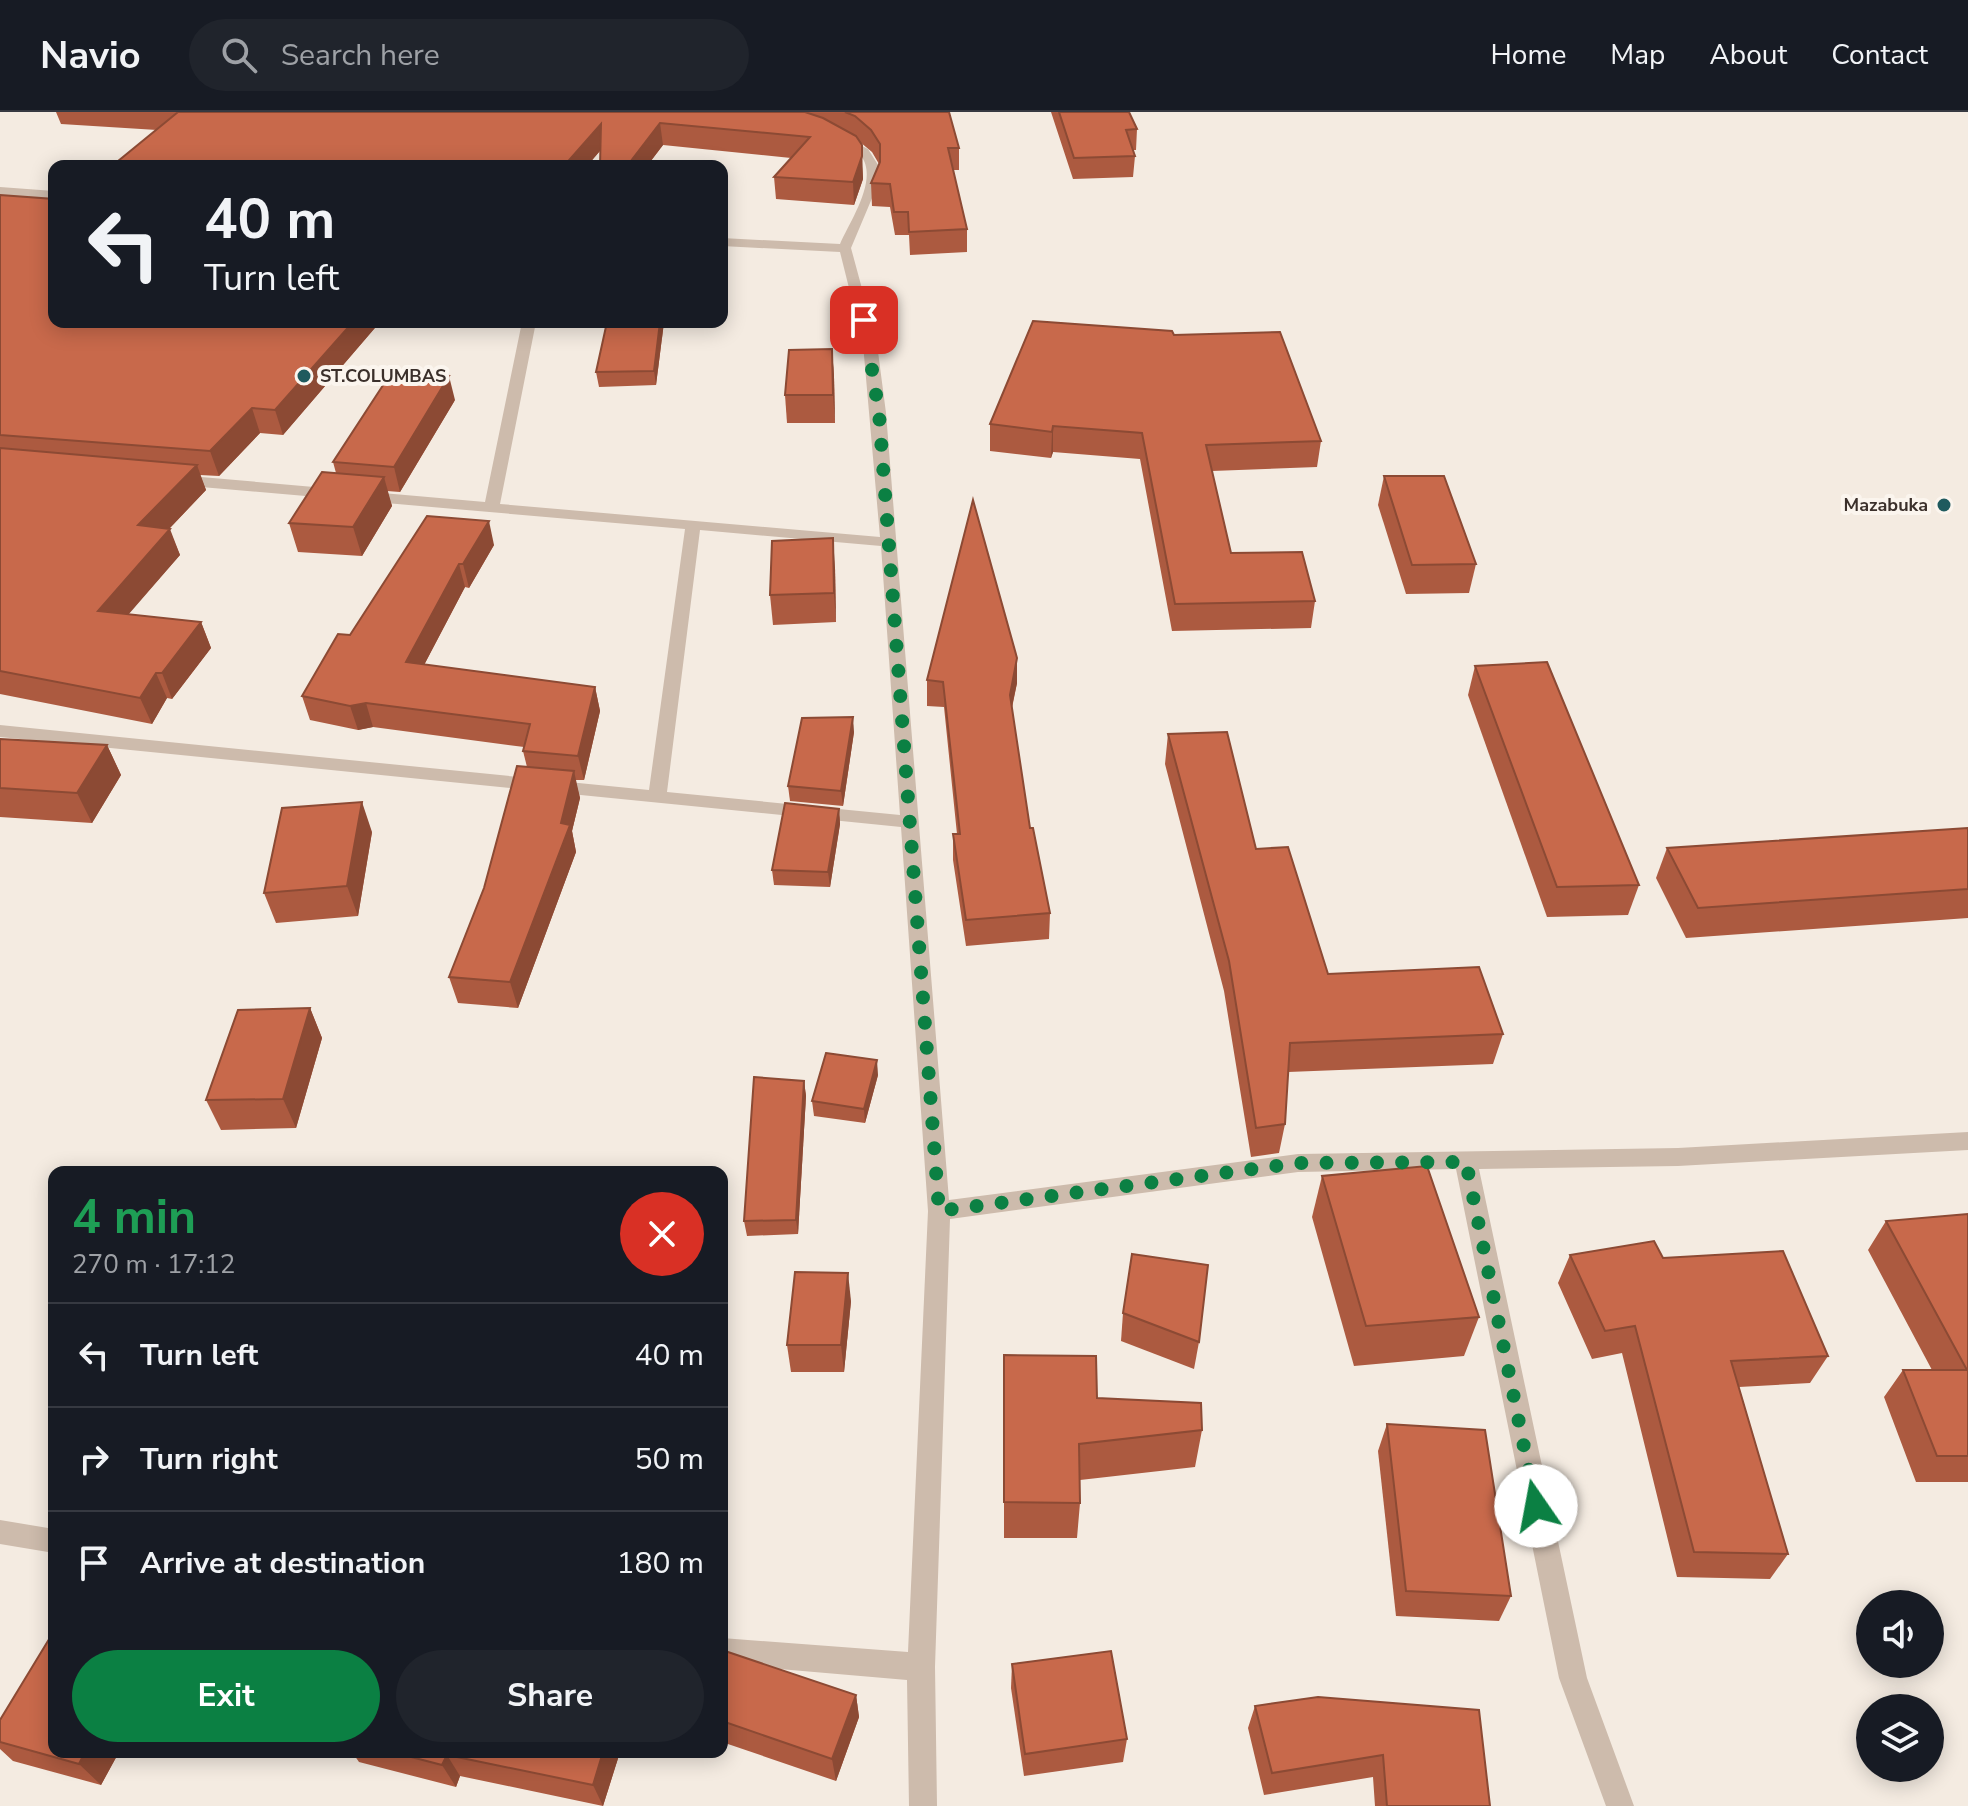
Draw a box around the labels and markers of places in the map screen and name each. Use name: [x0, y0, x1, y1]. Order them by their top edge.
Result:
pin: [830, 286, 898, 354]
place label: ST.COLUMBAS: [320, 364, 446, 388]
marker: ST.COLUMBAS: [295, 367, 313, 385]
place label: Mazabuka: [1844, 493, 1928, 517]
marker: Mazabuka: [1935, 496, 1953, 514]

